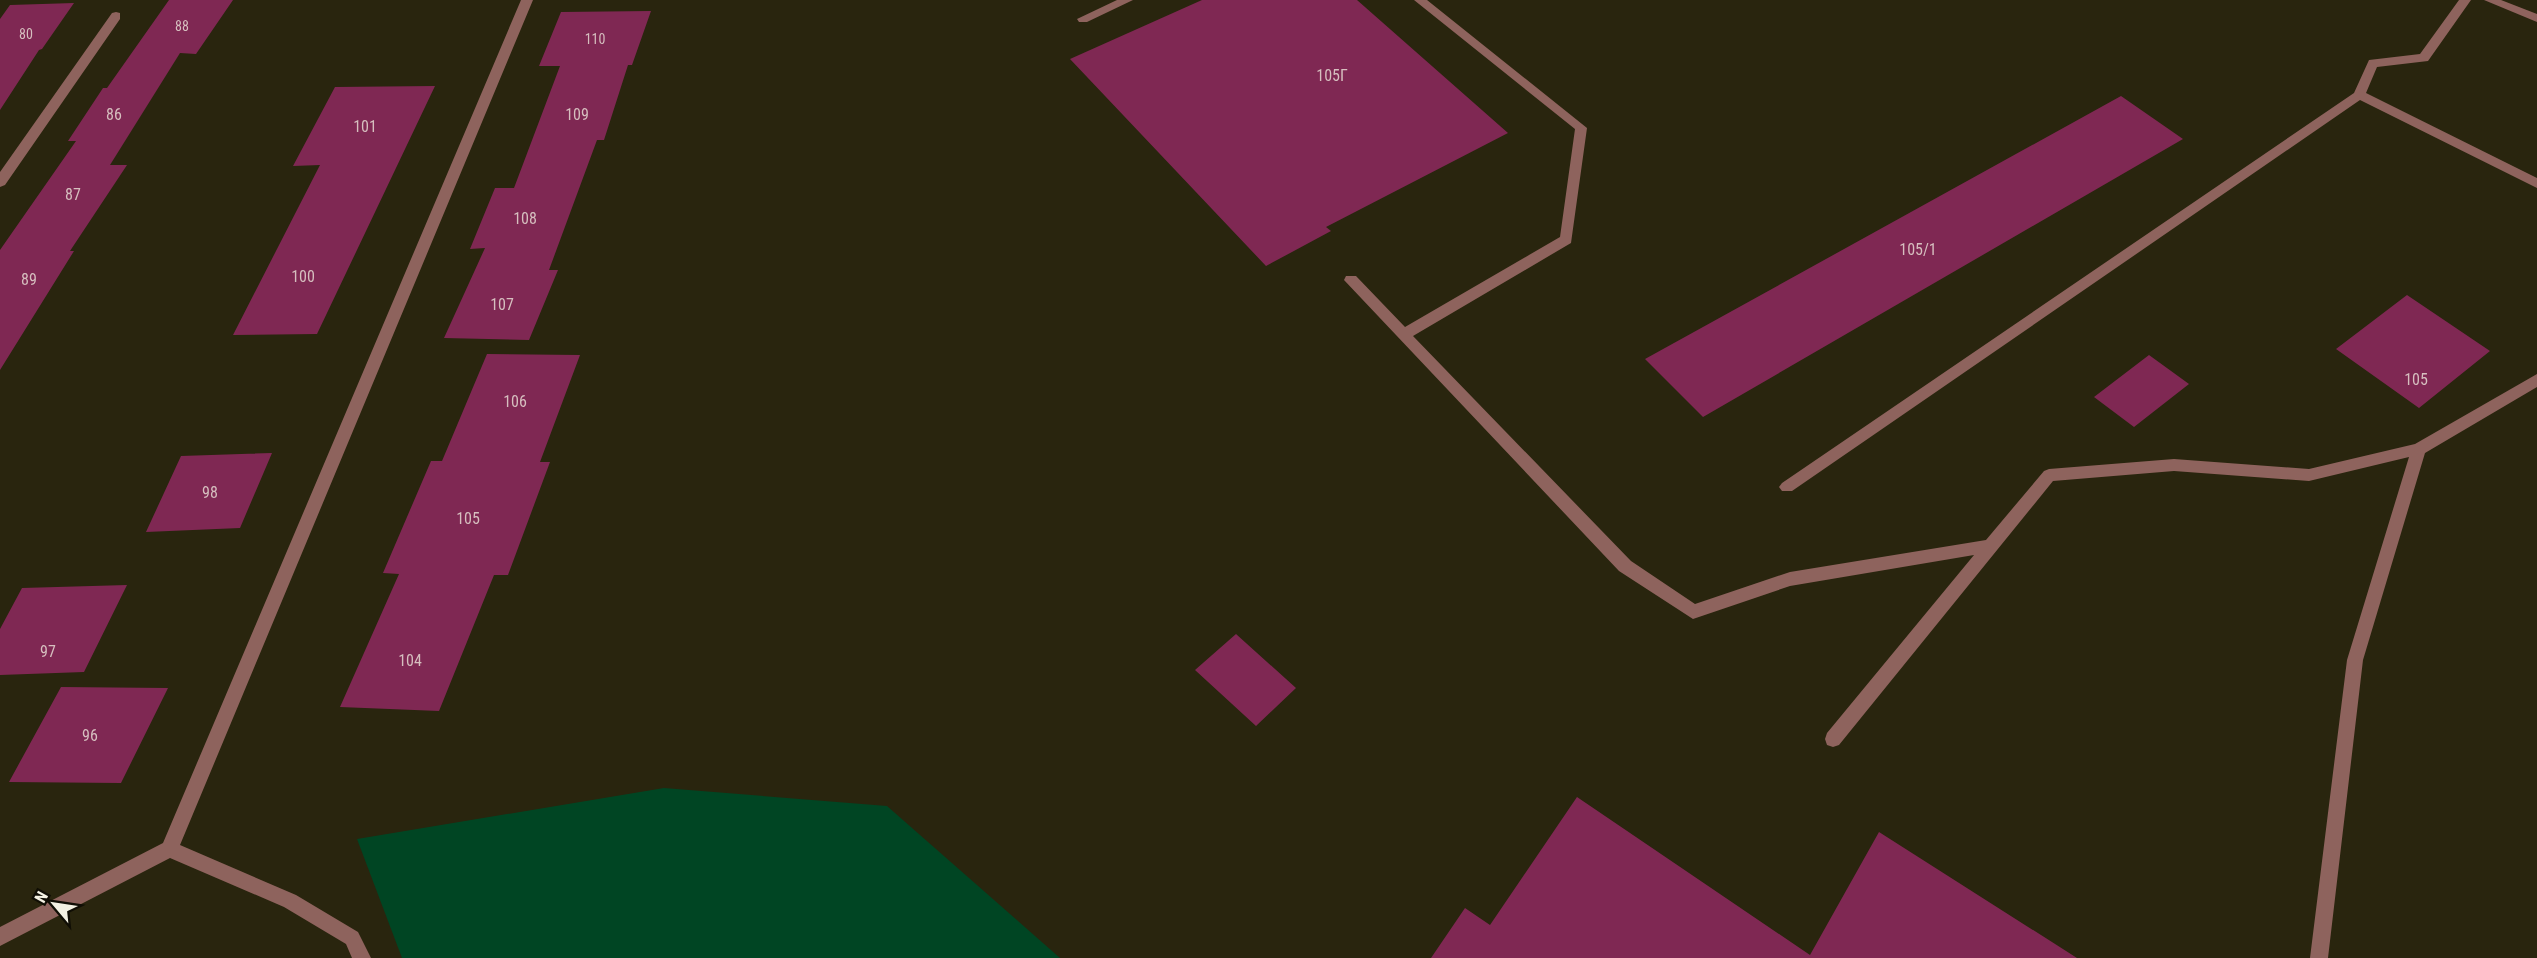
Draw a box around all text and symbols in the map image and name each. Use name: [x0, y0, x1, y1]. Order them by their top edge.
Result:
house number: 88: [175, 18, 189, 34]
house number: 80: [19, 26, 33, 42]
house number: 110: [585, 31, 605, 47]
house number: 105Г: [1316, 66, 1348, 85]
house number: 86: [106, 105, 122, 124]
house number: 109: [565, 105, 589, 124]
house number: 101: [353, 117, 377, 136]
house number: 87: [65, 185, 81, 204]
house number: 108: [513, 209, 537, 228]
house number: 105/1: [1899, 240, 1937, 259]
house number: 100: [291, 267, 315, 286]
house number: 89: [21, 270, 37, 289]
house number: 107: [490, 295, 514, 314]
house number: 105: [2404, 370, 2428, 389]
house number: 106: [503, 392, 527, 411]
house number: 98: [202, 483, 218, 502]
house number: 105: [456, 509, 480, 528]
house number: 97: [40, 642, 56, 661]
house number: 104: [398, 651, 422, 670]
house number: 96: [82, 726, 98, 745]
north arrow: [24, 874, 84, 934]
text: N: [31, 888, 52, 906]

